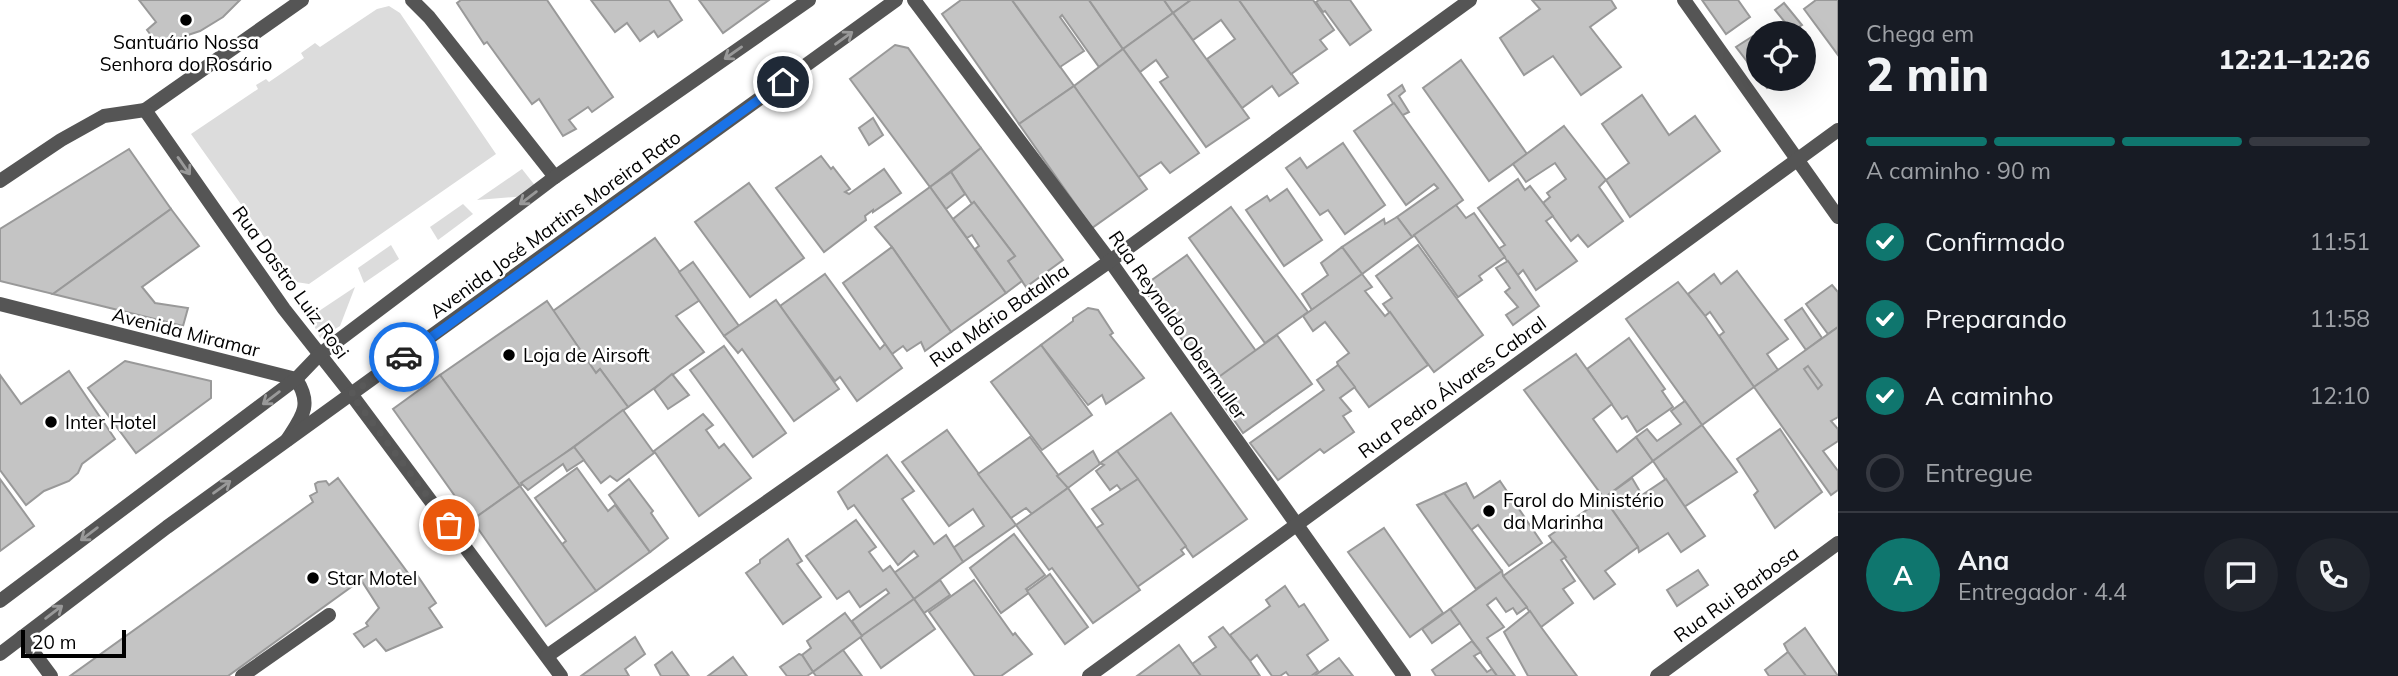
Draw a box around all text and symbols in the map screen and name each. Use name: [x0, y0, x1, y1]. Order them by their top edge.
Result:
marker: Santuário Nossa Senhora do Rosário: [178, 12, 194, 28]
text: Chega em: [1866, 19, 1974, 48]
map controls: [1746, 21, 1816, 91]
button: locate: [1746, 21, 1816, 91]
place label: Santuário Nossa Senhora do Rosário: [100, 30, 272, 76]
one-way arrow: [834, 31, 853, 45]
text: 12:21–12:26: [2219, 43, 2370, 76]
text: 2 min: [1866, 45, 1989, 103]
one-way arrow: [724, 46, 744, 60]
pin: [753, 52, 813, 112]
icon: home: [764, 63, 802, 101]
street label: Avenida José Martins Moreira Rato: [425, 125, 685, 323]
one-way arrow: [177, 156, 191, 175]
text: A caminho · 90 m: [1866, 156, 2051, 185]
one-way arrow: [519, 191, 537, 206]
street label: Rua Dastro Luiz Rosi: [228, 201, 354, 363]
icon: check: [1866, 223, 1904, 261]
text: Confirmado: [1925, 225, 2065, 258]
street label: Rua Reynaldo Obermuller: [1104, 226, 1252, 424]
text: 11:51: [2310, 227, 2370, 256]
street label: Rua Mário Batalha: [925, 258, 1073, 372]
icon: check: [1866, 300, 1904, 338]
street label: Avenida Miramar: [110, 302, 262, 362]
text: Preparando: [1925, 302, 2067, 335]
text: 11:58: [2310, 304, 2370, 333]
street label: Rua Pedro Álvares Cabral: [1353, 311, 1551, 463]
courier: [369, 322, 439, 392]
icon: car: [385, 338, 423, 376]
place label: Loja de Airsoft: [523, 343, 650, 367]
marker: Loja de Airsoft: [501, 347, 517, 363]
icon: check: [1866, 377, 1904, 415]
text: A caminho: [1925, 379, 2054, 412]
text: 12:10: [2310, 381, 2370, 410]
one-way arrow: [262, 390, 281, 405]
place label: Inter Hotel: [65, 410, 157, 434]
marker: Inter Hotel: [43, 414, 59, 430]
text: Entregue: [1925, 456, 2033, 489]
one-way arrow: [212, 480, 231, 494]
place label: Farol do Ministério da Marinha: [1503, 488, 1664, 534]
pin: [419, 495, 479, 555]
marker: Farol do Ministério da Marinha: [1481, 503, 1497, 519]
icon: bag: [430, 506, 468, 544]
one-way arrow: [80, 527, 99, 542]
button: chat: [2204, 538, 2278, 612]
button: phone: [2296, 538, 2370, 612]
street label: Rua Rui Barbosa: [1669, 541, 1803, 647]
text: Ana: [1958, 544, 2009, 577]
text: A: [1893, 559, 1913, 592]
place label: Star Motel: [327, 566, 417, 590]
marker: Star Motel: [305, 570, 321, 586]
text: Entregador · 4.4: [1958, 577, 2127, 606]
one-way arrow: [45, 605, 63, 620]
scale bar: [21, 627, 126, 659]
text: 20 m: [32, 630, 76, 654]

